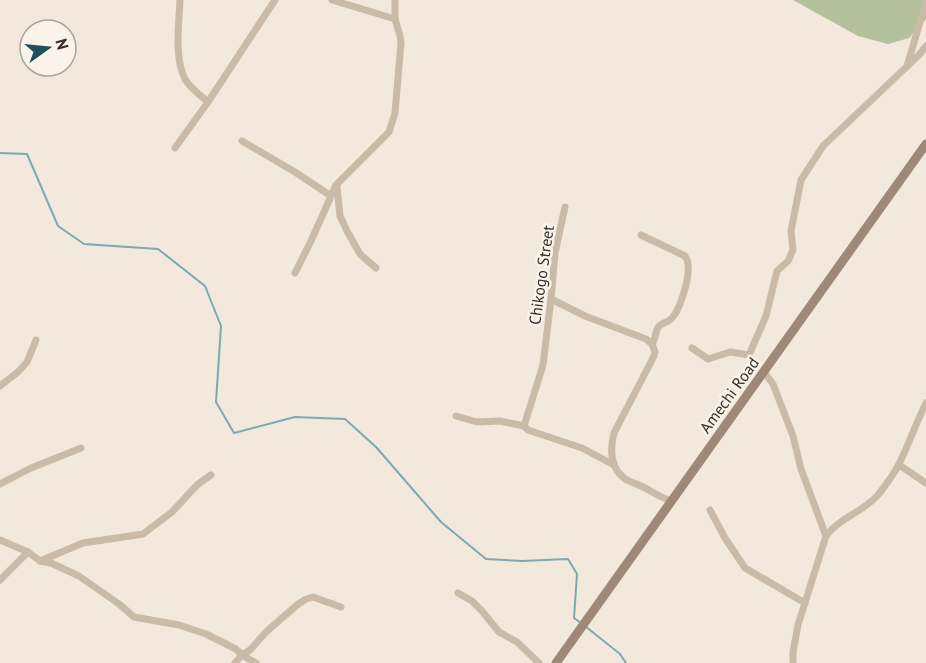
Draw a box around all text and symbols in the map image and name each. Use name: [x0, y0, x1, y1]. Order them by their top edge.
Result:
north arrow: [18, 18, 78, 78]
text: N: [51, 36, 74, 52]
street label: Chikogo Street: [524, 223, 558, 326]
street label: Amechi Road: [695, 353, 763, 437]

